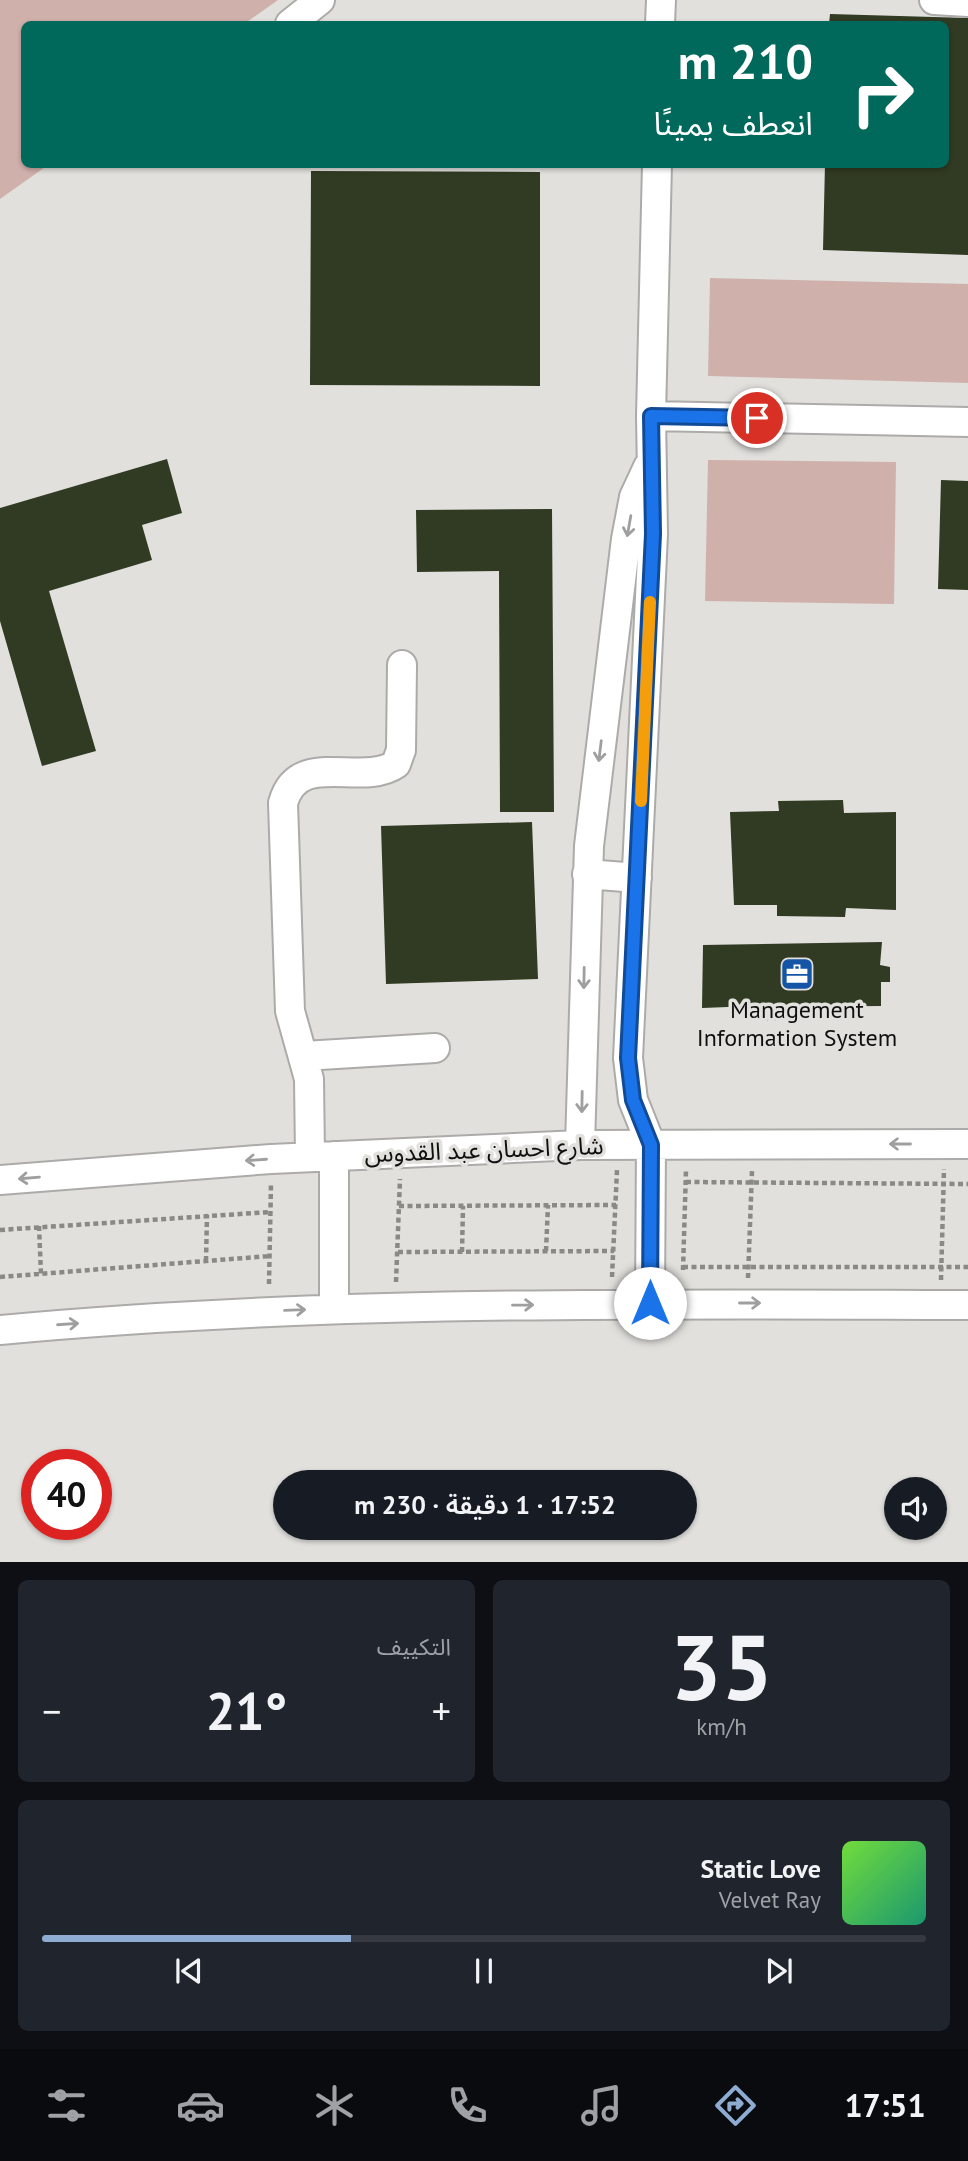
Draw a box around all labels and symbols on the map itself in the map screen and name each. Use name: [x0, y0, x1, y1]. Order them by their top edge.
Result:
pin: [727, 388, 787, 448]
one-way arrow: [621, 514, 635, 537]
one-way arrow: [593, 739, 606, 762]
office icon: Management Information System: [778, 955, 816, 993]
one-way arrow: [578, 966, 591, 989]
place label: Management Information System: [697, 994, 897, 1053]
one-way arrow: [575, 1091, 588, 1114]
street label: شارع احسان عبد القدوس: [364, 1130, 604, 1171]
one-way arrow: [889, 1137, 912, 1151]
one-way arrow: [245, 1154, 268, 1167]
one-way arrow: [18, 1171, 41, 1184]
position arrow: [613, 1266, 687, 1340]
one-way arrow: [738, 1296, 761, 1310]
one-way arrow: [511, 1298, 534, 1312]
one-way arrow: [283, 1304, 306, 1317]
one-way arrow: [56, 1317, 79, 1330]
speed limit sign: 40: [21, 1449, 112, 1540]

